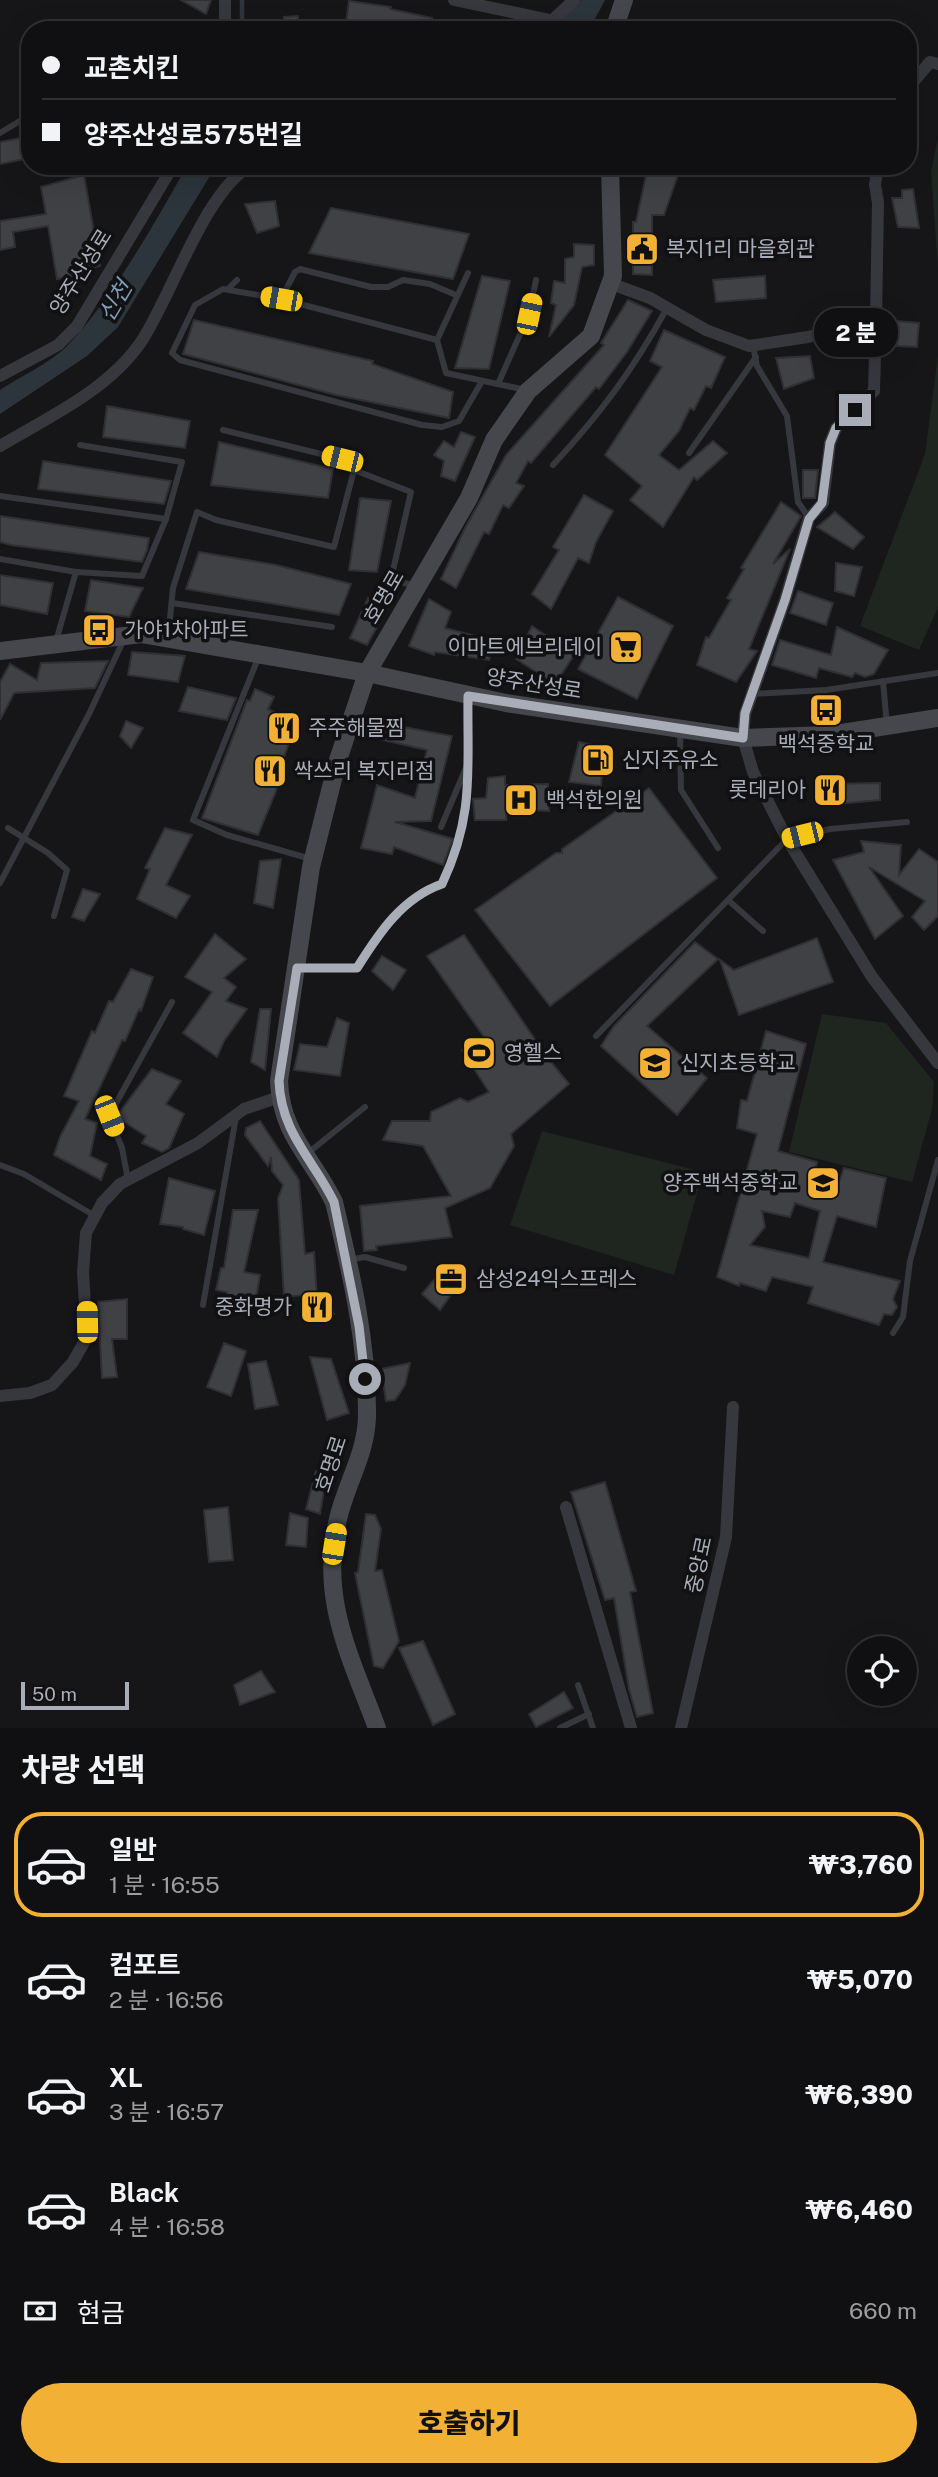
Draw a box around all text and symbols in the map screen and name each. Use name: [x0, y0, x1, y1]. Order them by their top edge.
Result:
text: 교촌치킨: [84, 52, 180, 83]
text: 양주산성로575번길: [84, 119, 303, 150]
street label: 양주산성로: [44, 224, 117, 319]
public building icon: 복지1리 마을회관: [623, 230, 661, 268]
place label: 복지1리 마을회관: [666, 236, 815, 261]
water label: 신천: [92, 273, 139, 326]
car: [259, 285, 304, 313]
car: [515, 291, 544, 337]
callout: 2 분: [813, 308, 897, 358]
text: 2 분: [835, 319, 877, 346]
route end: [839, 394, 871, 426]
car: [320, 444, 365, 474]
street label: 호명로: [358, 565, 409, 628]
bus stop icon: 가야1차아파트: [80, 611, 118, 649]
place label: 가야1차아파트: [124, 617, 248, 642]
supermarket icon: 이마트에브리데이: [607, 628, 645, 666]
place label: 이마트에브리데이: [447, 634, 602, 659]
street label: 양주산성로: [484, 664, 584, 703]
bus stop icon: 백석중학교: [807, 691, 845, 729]
restaurant icon: 주주해물찜: [265, 709, 303, 747]
place label: 주주해물찜: [308, 715, 405, 740]
place label: 백석중학교: [778, 731, 874, 756]
fuel station icon: 신지주유소: [579, 741, 617, 779]
place label: 신지주유소: [622, 747, 719, 772]
restaurant icon: 싹쓰리 복지리점: [251, 752, 289, 790]
place label: 싹쓰리 복지리점: [294, 758, 434, 783]
restaurant icon: 롯데리아: [811, 771, 849, 809]
place label: 롯데리아: [729, 777, 806, 802]
hospital icon: 백석한의원: [502, 781, 540, 819]
place label: 백석한의원: [546, 787, 643, 812]
car: [780, 820, 825, 850]
sports icon: 영헬스: [460, 1034, 498, 1072]
place label: 영헬스: [504, 1040, 562, 1065]
school or university icon: 신지초등학교: [636, 1044, 674, 1082]
place label: 신지초등학교: [680, 1050, 796, 1075]
car: [92, 1093, 127, 1139]
school or university icon: 양주백석중학교: [804, 1164, 842, 1202]
place label: 양주백석중학교: [663, 1170, 798, 1195]
office icon: 삼성24익스프레스: [432, 1260, 470, 1298]
place label: 삼성24익스프레스: [476, 1266, 637, 1291]
restaurant icon: 중화명가: [298, 1288, 336, 1326]
place label: 중화명가: [215, 1294, 292, 1319]
car: [77, 1301, 98, 1343]
route start: [349, 1363, 381, 1395]
street label: 호명로: [310, 1432, 351, 1495]
car: [321, 1522, 348, 1566]
street label: 중앙로: [680, 1534, 717, 1596]
map controls: [847, 1636, 917, 1706]
button: locate: [847, 1636, 917, 1706]
scale bar: [21, 1679, 130, 1711]
text: 50 m: [32, 1683, 77, 1705]
text: 차량 선택: [21, 1751, 146, 1788]
icon: car: [25, 1833, 88, 1896]
text: 일반: [109, 1834, 157, 1865]
text: ₩3,760: [809, 1849, 913, 1880]
text: 1 분 · 16:55: [109, 1871, 220, 1898]
icon: car: [25, 1948, 88, 2011]
text: 컴포트: [109, 1949, 181, 1980]
text: ₩5,070: [807, 1964, 913, 1995]
text: 2 분 · 16:56: [109, 1986, 224, 2013]
text: XL: [109, 2062, 143, 2093]
icon: car: [25, 2063, 88, 2126]
text: ₩6,390: [805, 2079, 913, 2110]
text: 3 분 · 16:57: [109, 2098, 224, 2125]
text: Black: [109, 2177, 179, 2208]
icon: car: [25, 2178, 88, 2241]
text: ₩6,460: [806, 2194, 913, 2225]
text: 4 분 · 16:58: [109, 2213, 225, 2240]
icon: cash: [21, 2292, 59, 2330]
text: 현금: [77, 2297, 125, 2328]
text: 660 m: [849, 2297, 917, 2324]
button: 호출하기: [21, 2383, 917, 2463]

